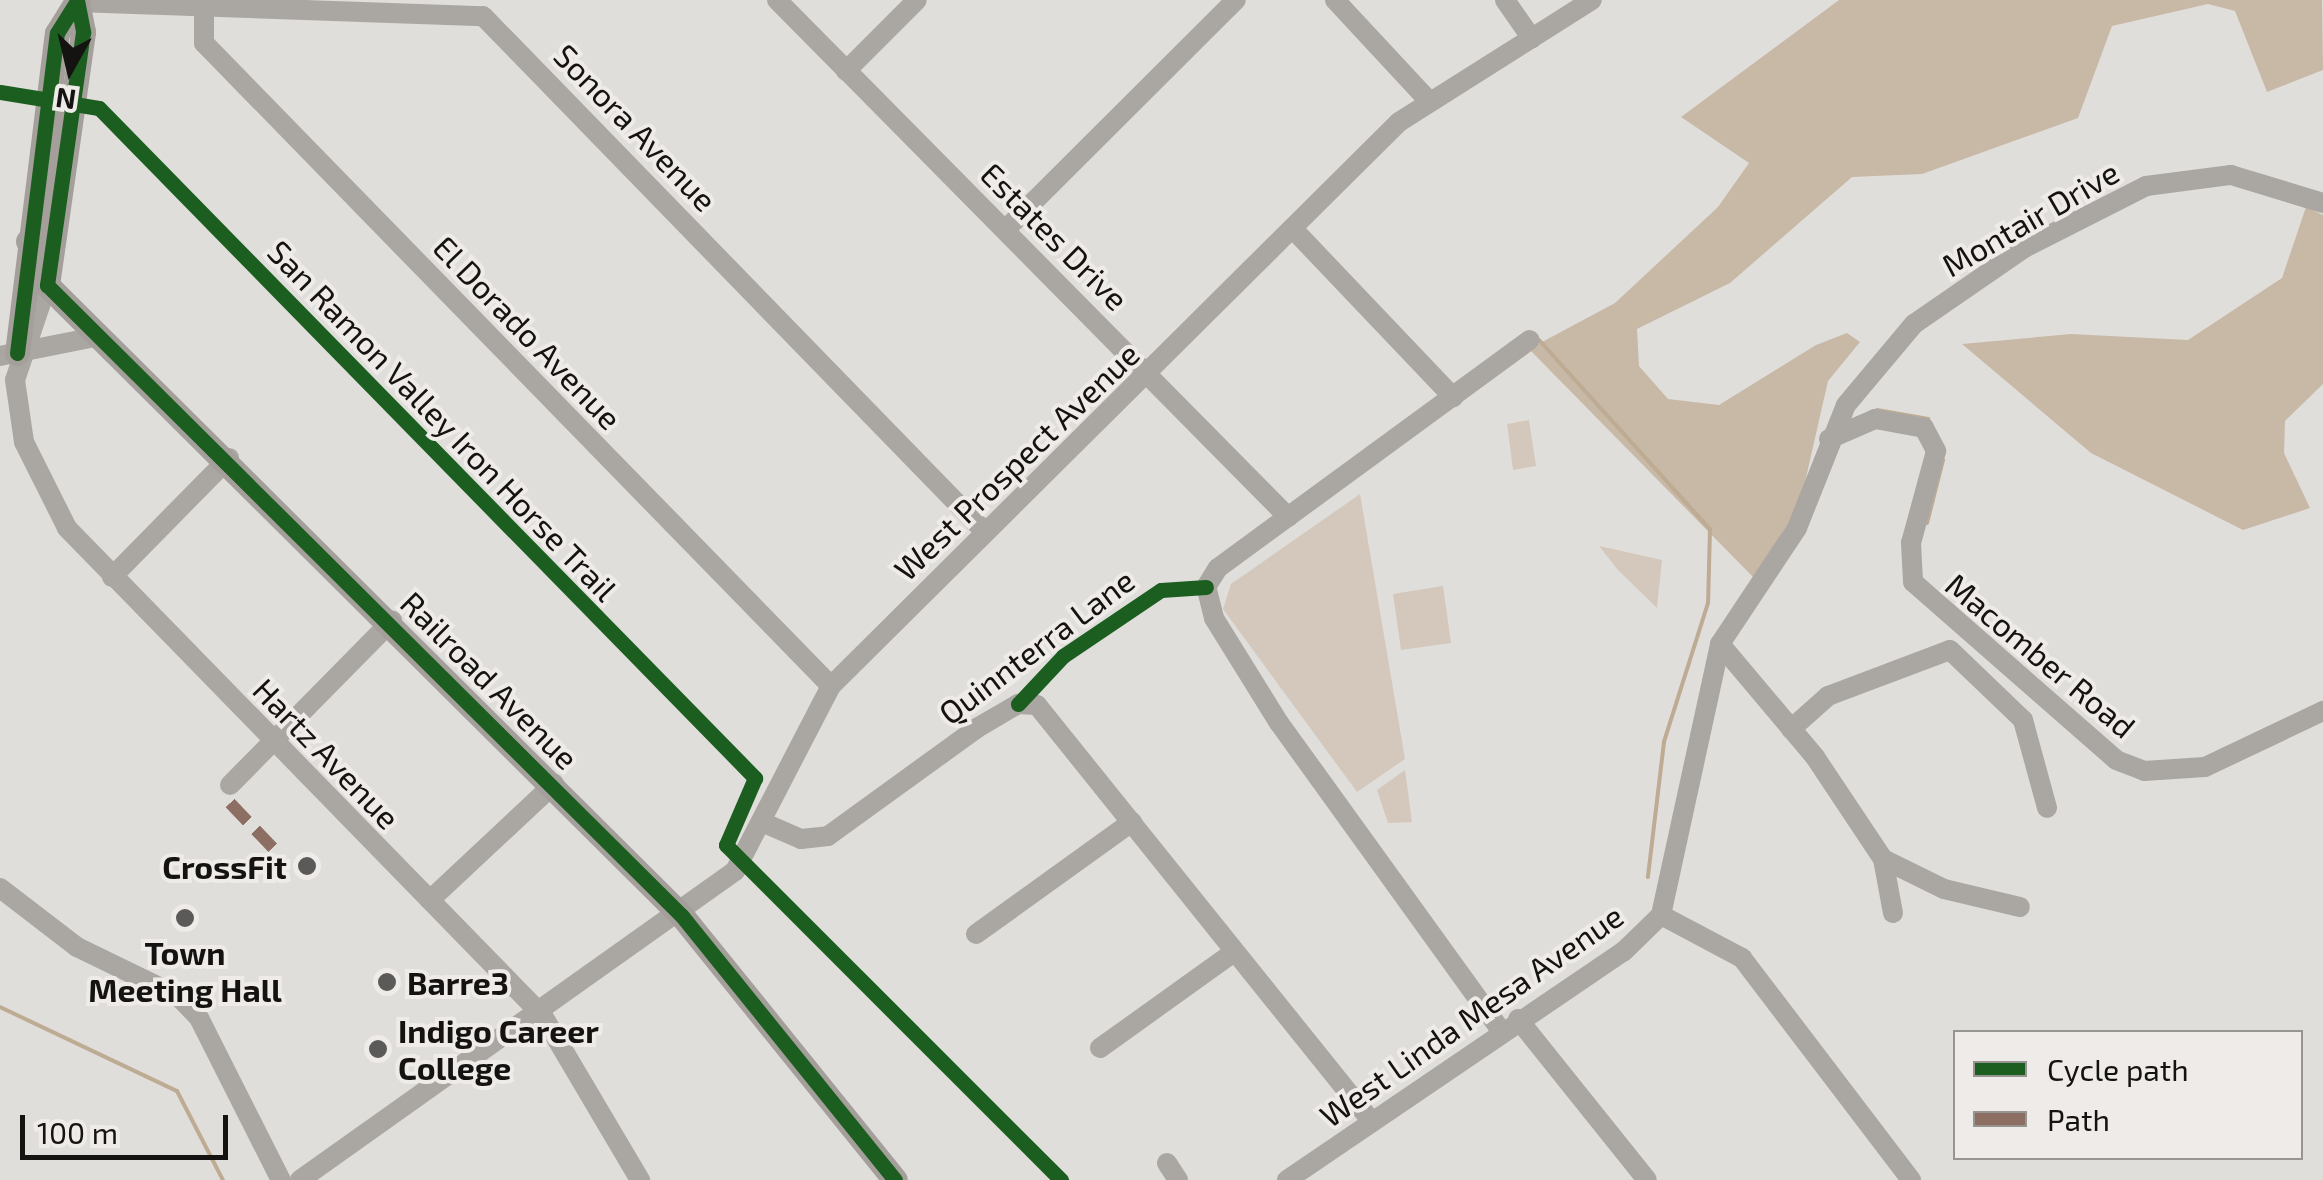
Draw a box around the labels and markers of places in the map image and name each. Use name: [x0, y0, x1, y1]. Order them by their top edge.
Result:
place label: CrossFit: [162, 847, 287, 885]
marker: CrossFit: [296, 855, 318, 877]
marker: Town Meeting Hall: [174, 907, 196, 929]
place label: Town Meeting Hall: [88, 934, 282, 1009]
place label: Barre3: [407, 963, 509, 1001]
marker: Barre3: [376, 971, 398, 993]
place label: Indigo Career College: [398, 1012, 599, 1087]
marker: Indigo Career College: [367, 1038, 389, 1060]

